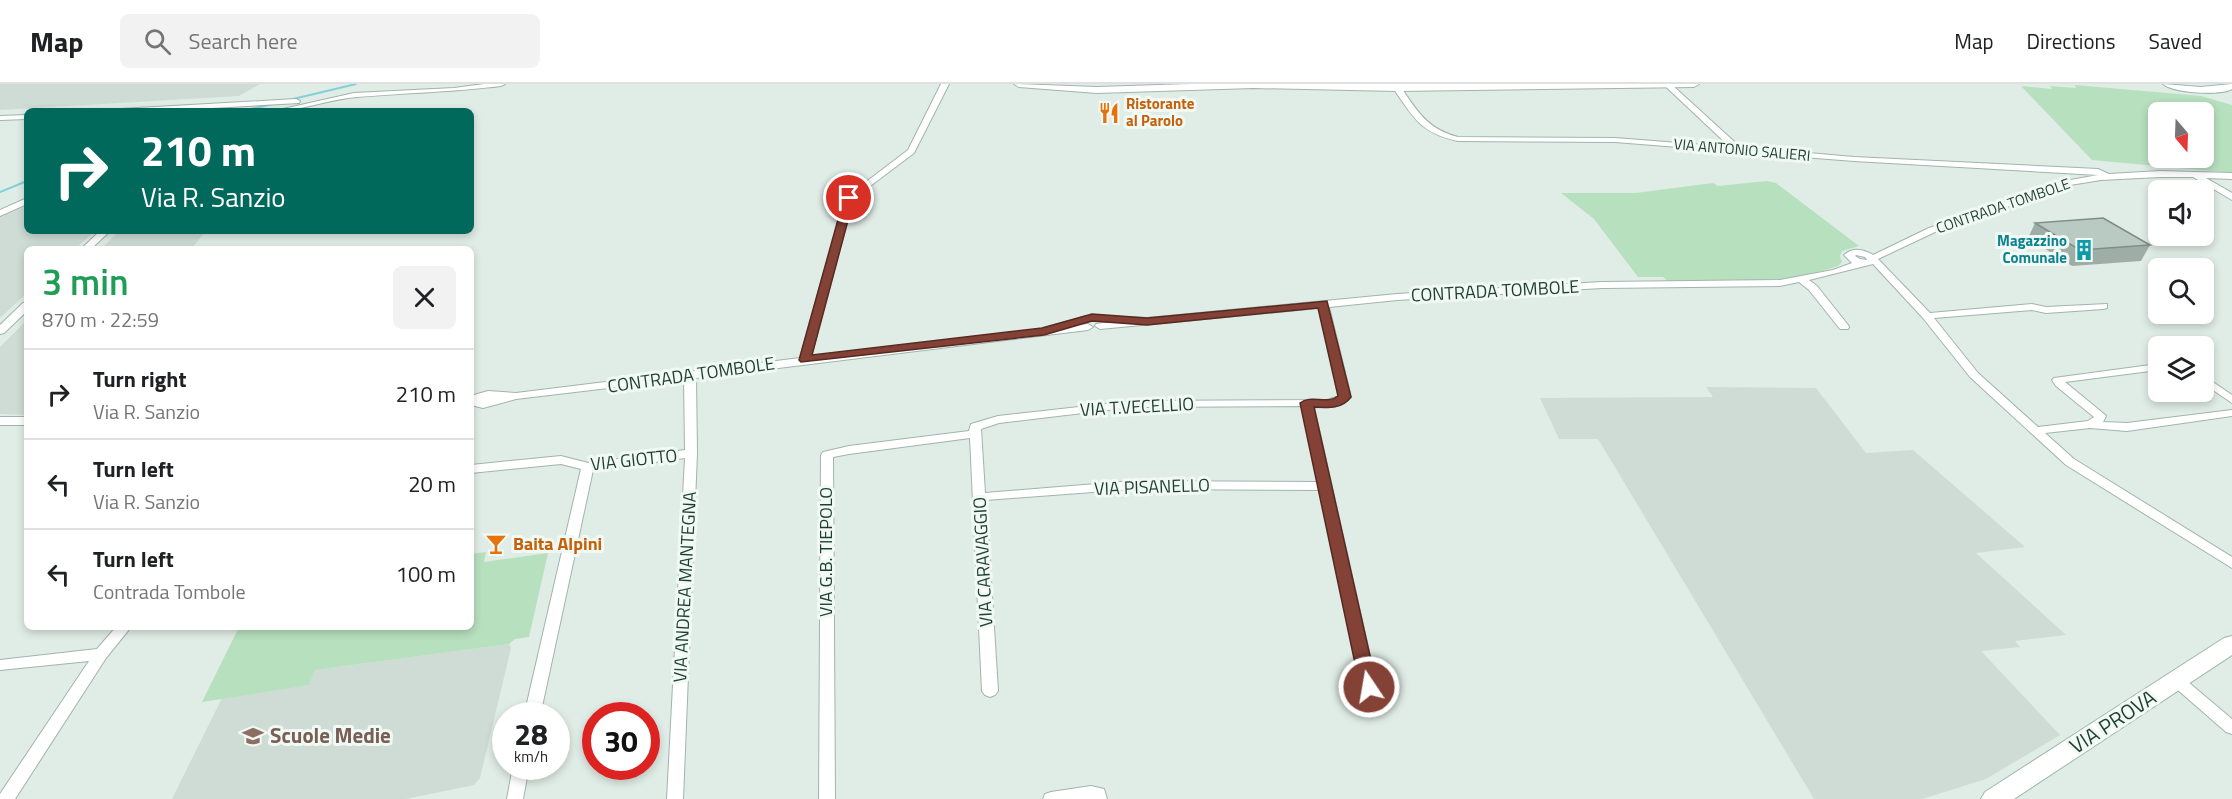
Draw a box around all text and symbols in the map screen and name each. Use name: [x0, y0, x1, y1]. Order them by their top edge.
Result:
search box: [120, 14, 540, 68]
text: Map: [30, 20, 84, 63]
text: Search here: [189, 24, 298, 58]
icon: search: [141, 25, 174, 58]
text: Map: [1954, 25, 1994, 57]
text: Directions: [2027, 25, 2116, 57]
text: Saved: [2149, 25, 2202, 57]
place label: Ristorante al Parolo: [1126, 92, 1195, 132]
restaurant icon: Ristorante al Parolo: [1097, 101, 1121, 125]
north arrow: [2148, 102, 2214, 168]
map controls: [2148, 102, 2214, 402]
text: 210 m: [141, 118, 256, 182]
icon: right: [42, 132, 120, 210]
street label: VIA ANTONIO SALIERI: [1673, 132, 1811, 167]
pin: [823, 172, 874, 223]
street label: CONTRADA TOMBOLE: [1933, 172, 2073, 239]
text: Via R. Sanzio: [141, 176, 286, 217]
button: sound: [2148, 180, 2214, 246]
icon: arrive: [832, 181, 865, 214]
place label: Magazzino Comunale: [1997, 229, 2067, 269]
building icon: Magazzino Comunale: [2072, 238, 2096, 262]
text: 3 min: [42, 254, 129, 309]
button: search: [2148, 258, 2214, 324]
button: close: [393, 266, 456, 329]
street label: CONTRADA TOMBOLE: [1410, 273, 1580, 308]
text: 870 m · 22:59: [42, 304, 159, 335]
button: layers: [2148, 336, 2214, 402]
street label: CONTRADA TOMBOLE: [606, 349, 776, 400]
text: Turn right: [93, 362, 187, 396]
text: 210 m: [396, 377, 456, 411]
icon: right: [42, 378, 75, 411]
street label: VIA T.VECELLIO: [1079, 390, 1195, 423]
text: Via R. Sanzio: [93, 396, 200, 427]
street label: VIA GIOTTO: [589, 442, 679, 477]
text: Turn left: [93, 452, 174, 486]
text: 20 m: [408, 467, 456, 501]
icon: left: [42, 468, 75, 501]
street label: VIA PISANELLO: [1094, 471, 1210, 502]
text: Via R. Sanzio: [93, 486, 200, 517]
street label: VIA G.B. TIEPOLO: [812, 487, 839, 617]
street label: VIA ANDREA MANTEGNA: [666, 491, 703, 683]
street label: VIA CARAVAGGIO: [966, 496, 999, 628]
place label: Baita Alpini: [513, 530, 602, 557]
bar icon: Baita Alpini: [484, 532, 508, 556]
text: Turn left: [93, 542, 174, 576]
text: 100 m: [396, 557, 456, 591]
icon: left: [42, 558, 75, 591]
text: Contrada Tombole: [93, 576, 246, 607]
position arrow: [1337, 655, 1401, 719]
street label: VIA PROVA: [2063, 681, 2163, 761]
speed limit sign: 30: [582, 702, 660, 780]
text: 28: [514, 711, 548, 757]
place label: Scuole Medie: [270, 719, 391, 751]
school or university icon: Scuole Medie: [241, 724, 265, 748]
text: km/h: [514, 745, 548, 768]

